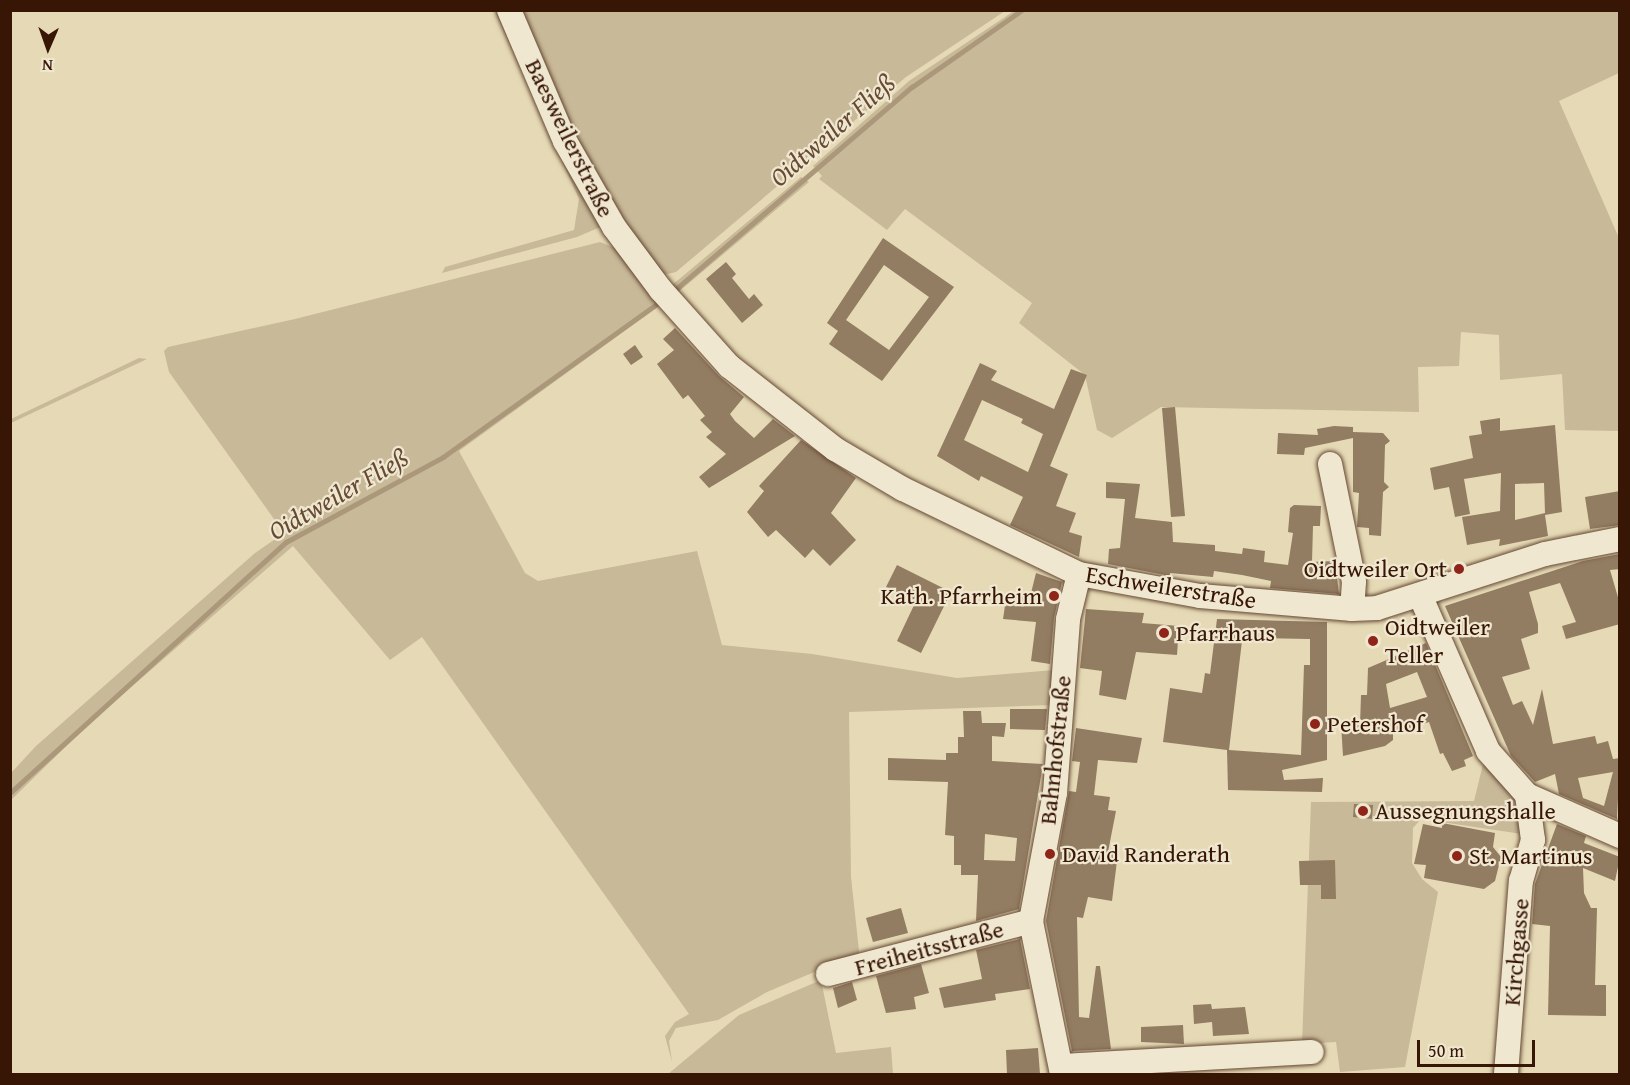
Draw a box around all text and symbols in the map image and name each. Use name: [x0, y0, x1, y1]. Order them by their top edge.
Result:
north arrow: [18, 18, 78, 78]
text: N: [42, 54, 53, 78]
street label: Baesweilerstraße: [519, 54, 621, 222]
water label: Oidtweiler Fließ: [763, 67, 901, 193]
water label: Oidtweiler Fließ: [263, 442, 413, 546]
place label: Oidtweiler Ort: [1304, 555, 1447, 583]
street label: Eschweilerstraße: [1084, 559, 1258, 615]
marker: Oidtweiler Ort: [1452, 562, 1466, 576]
place label: Kath. Pfarrheim: [881, 582, 1042, 610]
marker: Kath. Pfarrheim: [1047, 589, 1061, 603]
place label: Oidtweiler Teller: [1385, 613, 1490, 669]
place label: Pfarrhaus: [1176, 619, 1275, 647]
marker: Pfarrhaus: [1157, 626, 1171, 640]
marker: Oidtweiler Teller: [1366, 634, 1380, 648]
street label: Bahnhofstraße: [1033, 674, 1077, 826]
place label: Petershof: [1327, 710, 1424, 738]
marker: Petershof: [1308, 717, 1322, 731]
place label: Aussegnungshalle: [1375, 797, 1556, 825]
marker: Aussegnungshalle: [1356, 804, 1370, 818]
place label: David Randerath: [1062, 840, 1230, 868]
place label: St. Martinus: [1469, 842, 1592, 870]
marker: David Randerath: [1043, 847, 1057, 861]
marker: St. Martinus: [1450, 849, 1464, 863]
street label: Kirchgasse: [1497, 897, 1535, 1007]
street label: Freiheitsstraße: [851, 914, 1007, 982]
scale bar: [1420, 1028, 1538, 1066]
text: 50 m: [1428, 1037, 1464, 1064]

